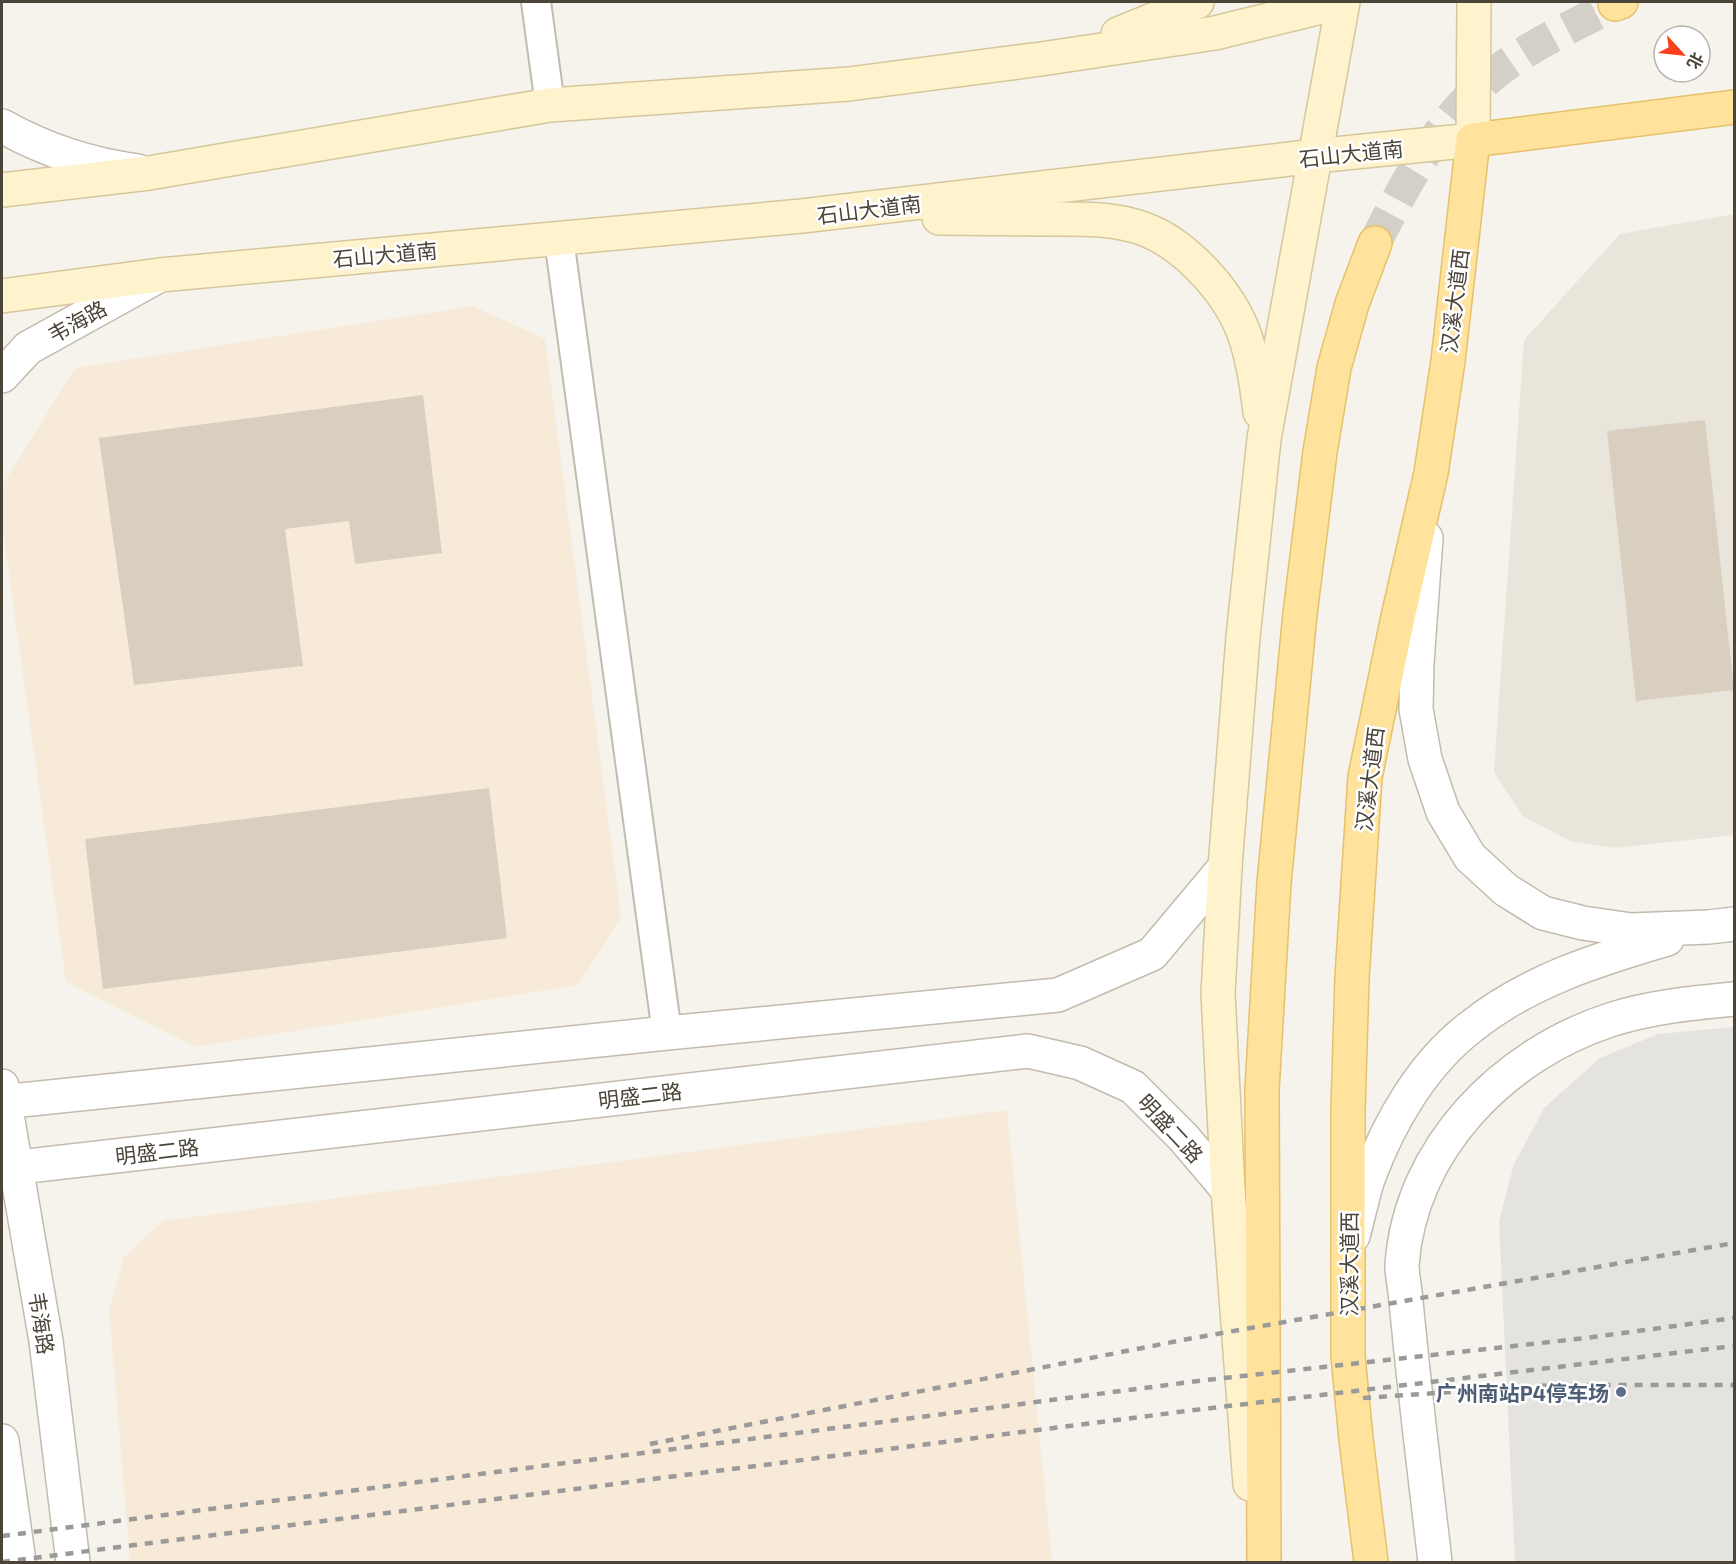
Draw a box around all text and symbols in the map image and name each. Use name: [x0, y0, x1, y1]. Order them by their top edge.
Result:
north arrow: [1652, 24, 1712, 84]
text: 北: [1684, 50, 1708, 72]
street label: 石山大道南: [1297, 135, 1405, 171]
street label: 石山大道南: [815, 190, 923, 228]
street label: 石山大道南: [332, 237, 438, 271]
street label: 汉溪大道西: [1435, 247, 1473, 355]
street label: 韦海路: [43, 295, 111, 347]
street label: 汉溪大道西: [1350, 725, 1388, 833]
street label: 明盛二路: [597, 1077, 683, 1113]
street label: 明盛二路: [1133, 1089, 1209, 1167]
street label: 明盛二路: [114, 1133, 200, 1169]
street label: 汉溪大道西: [1336, 1212, 1361, 1317]
street label: 韦海路: [25, 1290, 59, 1356]
place label: 广州南站P4停车场: [1436, 1380, 1609, 1405]
marker: 广州南站P4停车场: [1614, 1385, 1628, 1399]

